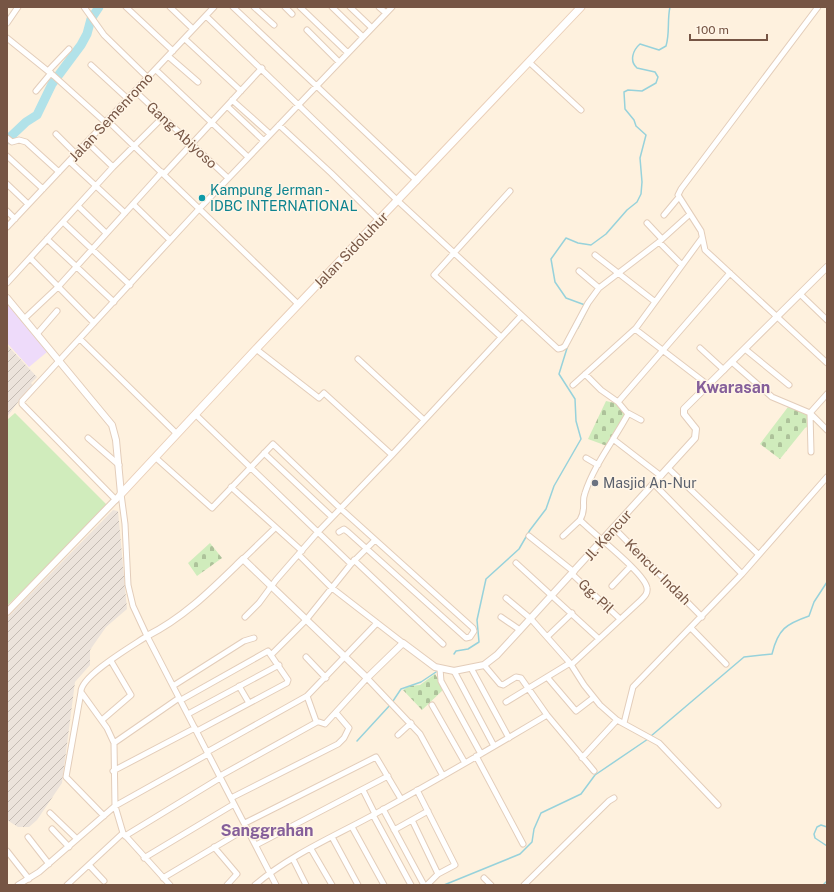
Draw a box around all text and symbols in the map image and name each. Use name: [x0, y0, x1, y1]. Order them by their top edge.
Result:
scale bar: [690, 16, 767, 42]
text: 100 m: [696, 23, 729, 37]
street label: Jalan Semenromo: [66, 69, 156, 165]
street label: Gang Abiyoso: [144, 98, 220, 172]
place label: Kampung Jerman - IDBC INTERNATIONAL: [210, 182, 358, 214]
marker: Kampung Jerman - IDBC INTERNATIONAL: [197, 193, 207, 203]
street label: Jalan Sidoluhur: [311, 209, 391, 291]
district label: Kwarasan: [696, 378, 770, 397]
place label: Masjid An-Nur: [603, 475, 697, 491]
marker: Masjid An-Nur: [590, 478, 600, 488]
street label: Jl. Kencur: [581, 506, 635, 564]
street label: Kencur Indah: [622, 536, 694, 608]
street label: Gg. Pil: [575, 576, 617, 616]
district label: Sanggrahan: [221, 821, 313, 840]

